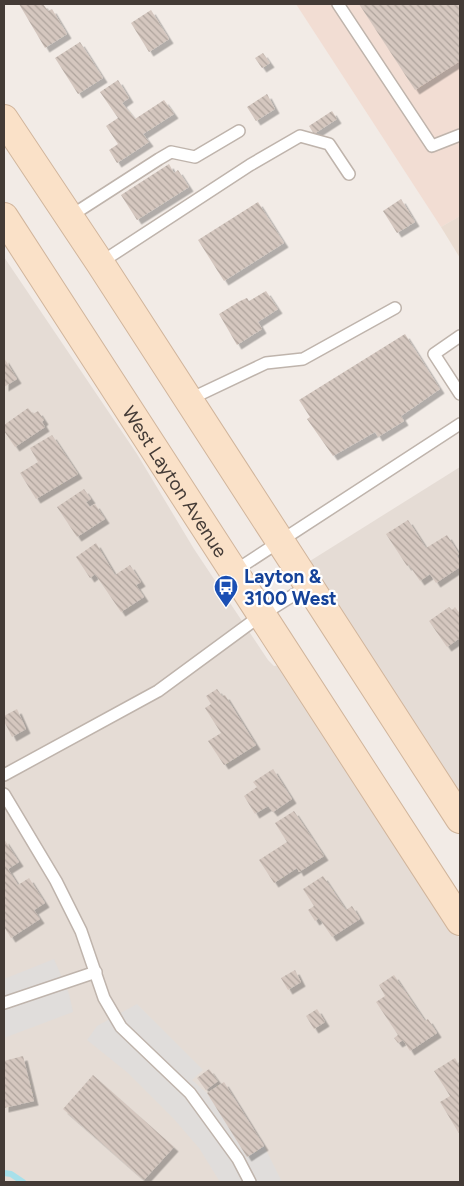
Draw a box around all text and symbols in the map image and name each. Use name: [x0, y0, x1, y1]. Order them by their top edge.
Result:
street label: West Layton Avenue: [118, 401, 233, 561]
place label: Layton & 3100 West: [244, 565, 337, 610]
bus stop icon: Layton & 3100 West: [213, 574, 239, 608]

